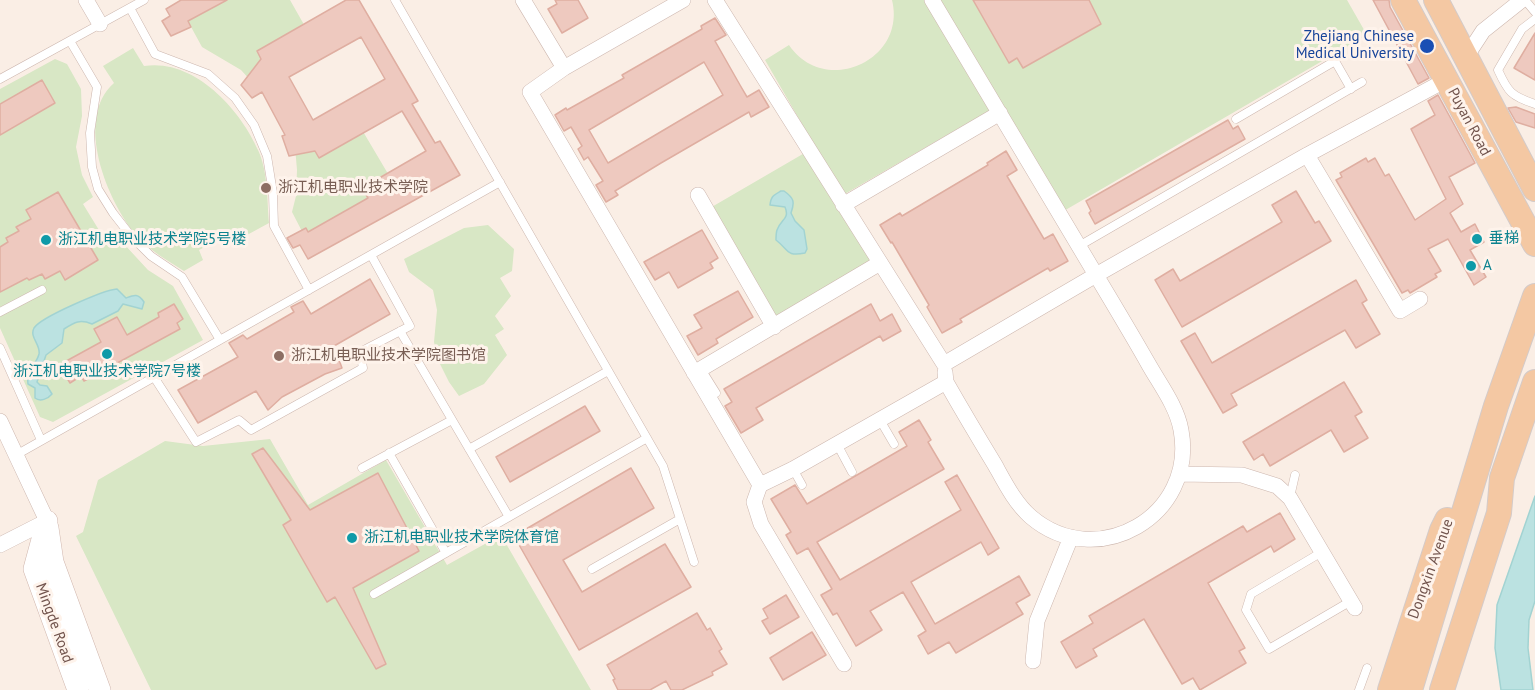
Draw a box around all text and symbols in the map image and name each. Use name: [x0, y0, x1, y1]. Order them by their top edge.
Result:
place label: Zhejiang Chinese Medical University: [1296, 28, 1414, 63]
marker: Zhejiang Chinese Medical University: [1418, 37, 1436, 55]
street label: Puyan Road: [1444, 85, 1494, 159]
place label: 浙江机电职业技术学院: [278, 179, 428, 197]
marker: 浙江机电职业技术学院: [259, 181, 273, 195]
place label: 垂梯: [1489, 230, 1519, 248]
place label: 浙江机电职业技术学院5号楼: [58, 231, 246, 249]
marker: 垂梯: [1470, 232, 1484, 246]
marker: 浙江机电职业技术学院5号楼: [39, 233, 53, 247]
place label: A: [1483, 257, 1492, 275]
marker: A: [1464, 259, 1478, 273]
marker: 浙江机电职业技术学院7号楼: [100, 347, 114, 361]
place label: 浙江机电职业技术学院图书馆: [291, 347, 486, 365]
marker: 浙江机电职业技术学院图书馆: [272, 349, 286, 363]
place label: 浙江机电职业技术学院7号楼: [13, 363, 201, 381]
street label: Dongxin Avenue: [1405, 517, 1457, 621]
place label: 浙江机电职业技术学院体育馆: [364, 529, 559, 547]
marker: 浙江机电职业技术学院体育馆: [345, 531, 359, 545]
street label: Mingde Road: [31, 581, 77, 665]

